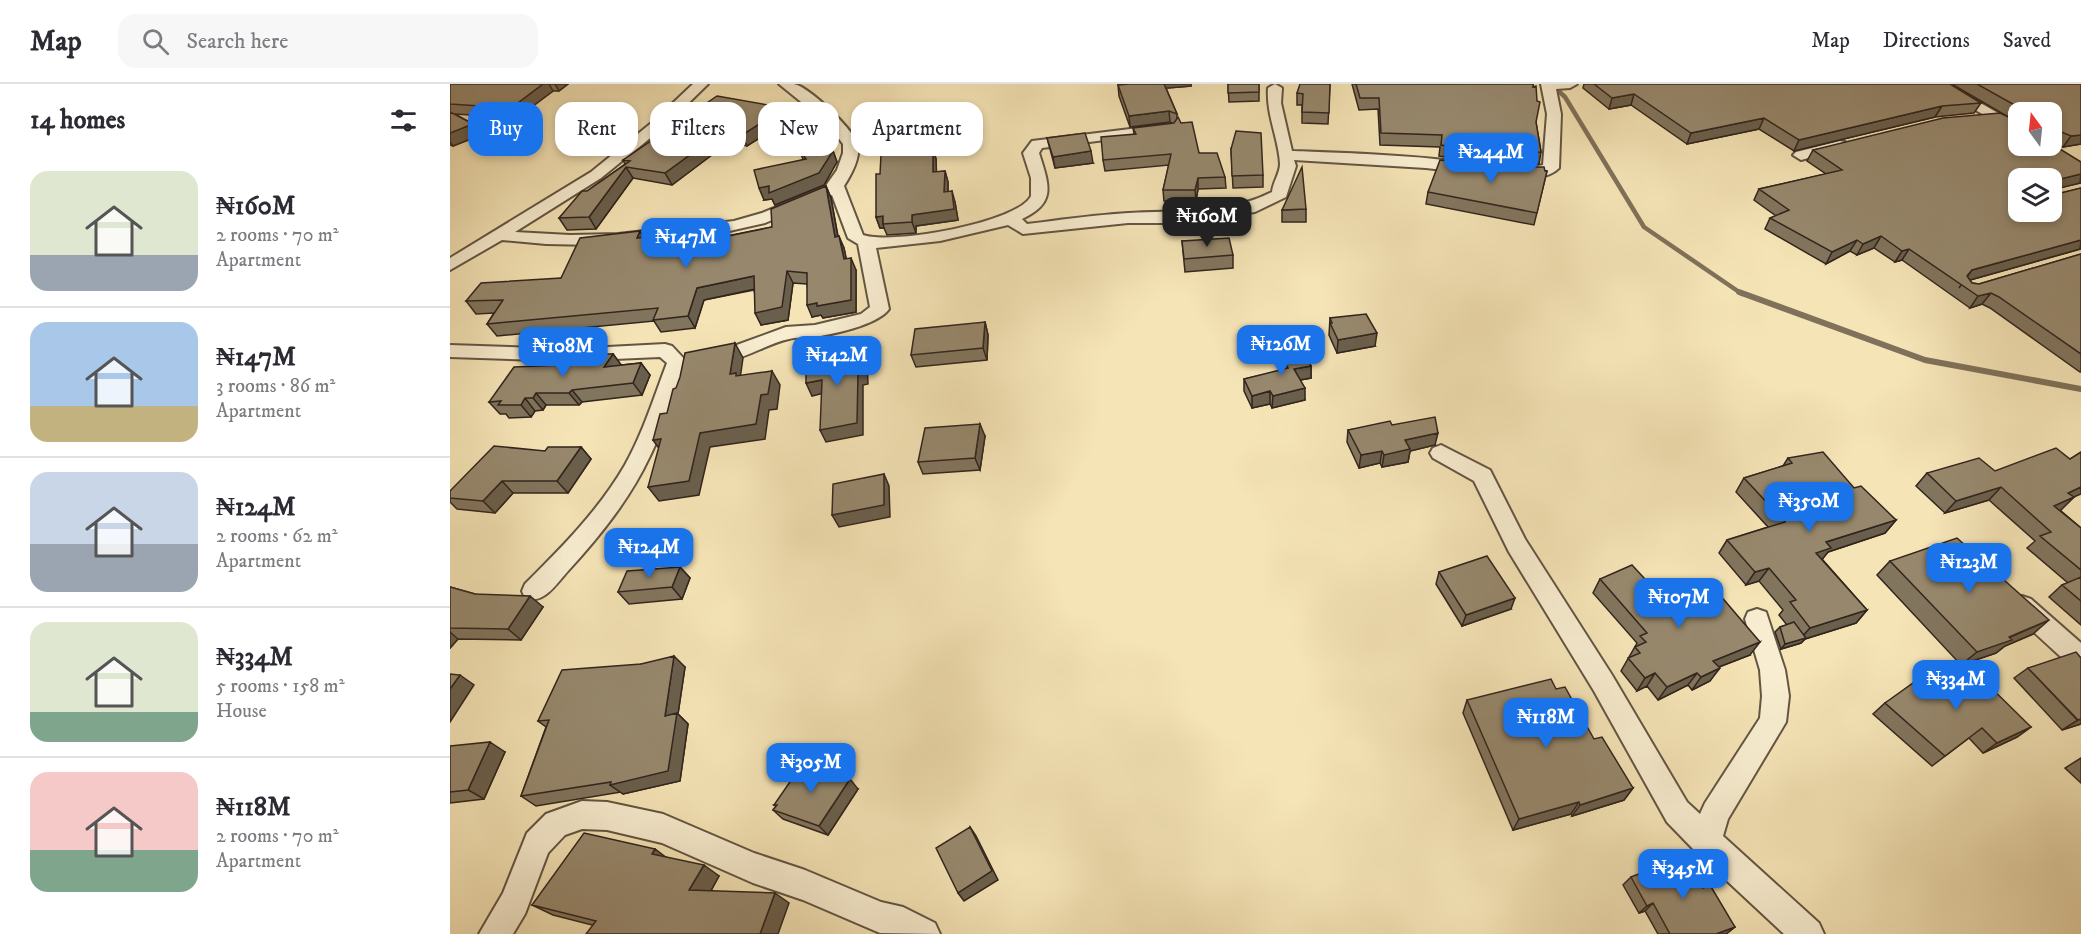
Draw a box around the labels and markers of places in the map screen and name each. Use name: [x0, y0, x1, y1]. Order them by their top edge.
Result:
pin: ₦244M: [1449, 133, 1533, 184]
pin: ₦160M: [1165, 197, 1249, 248]
pin: ₦147M: [644, 218, 728, 269]
pin: ₦126M: [1239, 325, 1323, 376]
pin: ₦108M: [521, 327, 605, 378]
pin: ₦142M: [795, 336, 879, 387]
pin: ₦350M: [1767, 482, 1851, 533]
pin: ₦124M: [607, 528, 691, 579]
pin: ₦123M: [1927, 543, 2011, 594]
pin: ₦107M: [1637, 578, 1721, 629]
pin: ₦334M: [1914, 660, 1998, 711]
pin: ₦118M: [1504, 698, 1588, 749]
pin: ₦305M: [769, 743, 853, 794]
pin: ₦345M: [1641, 849, 1725, 900]

